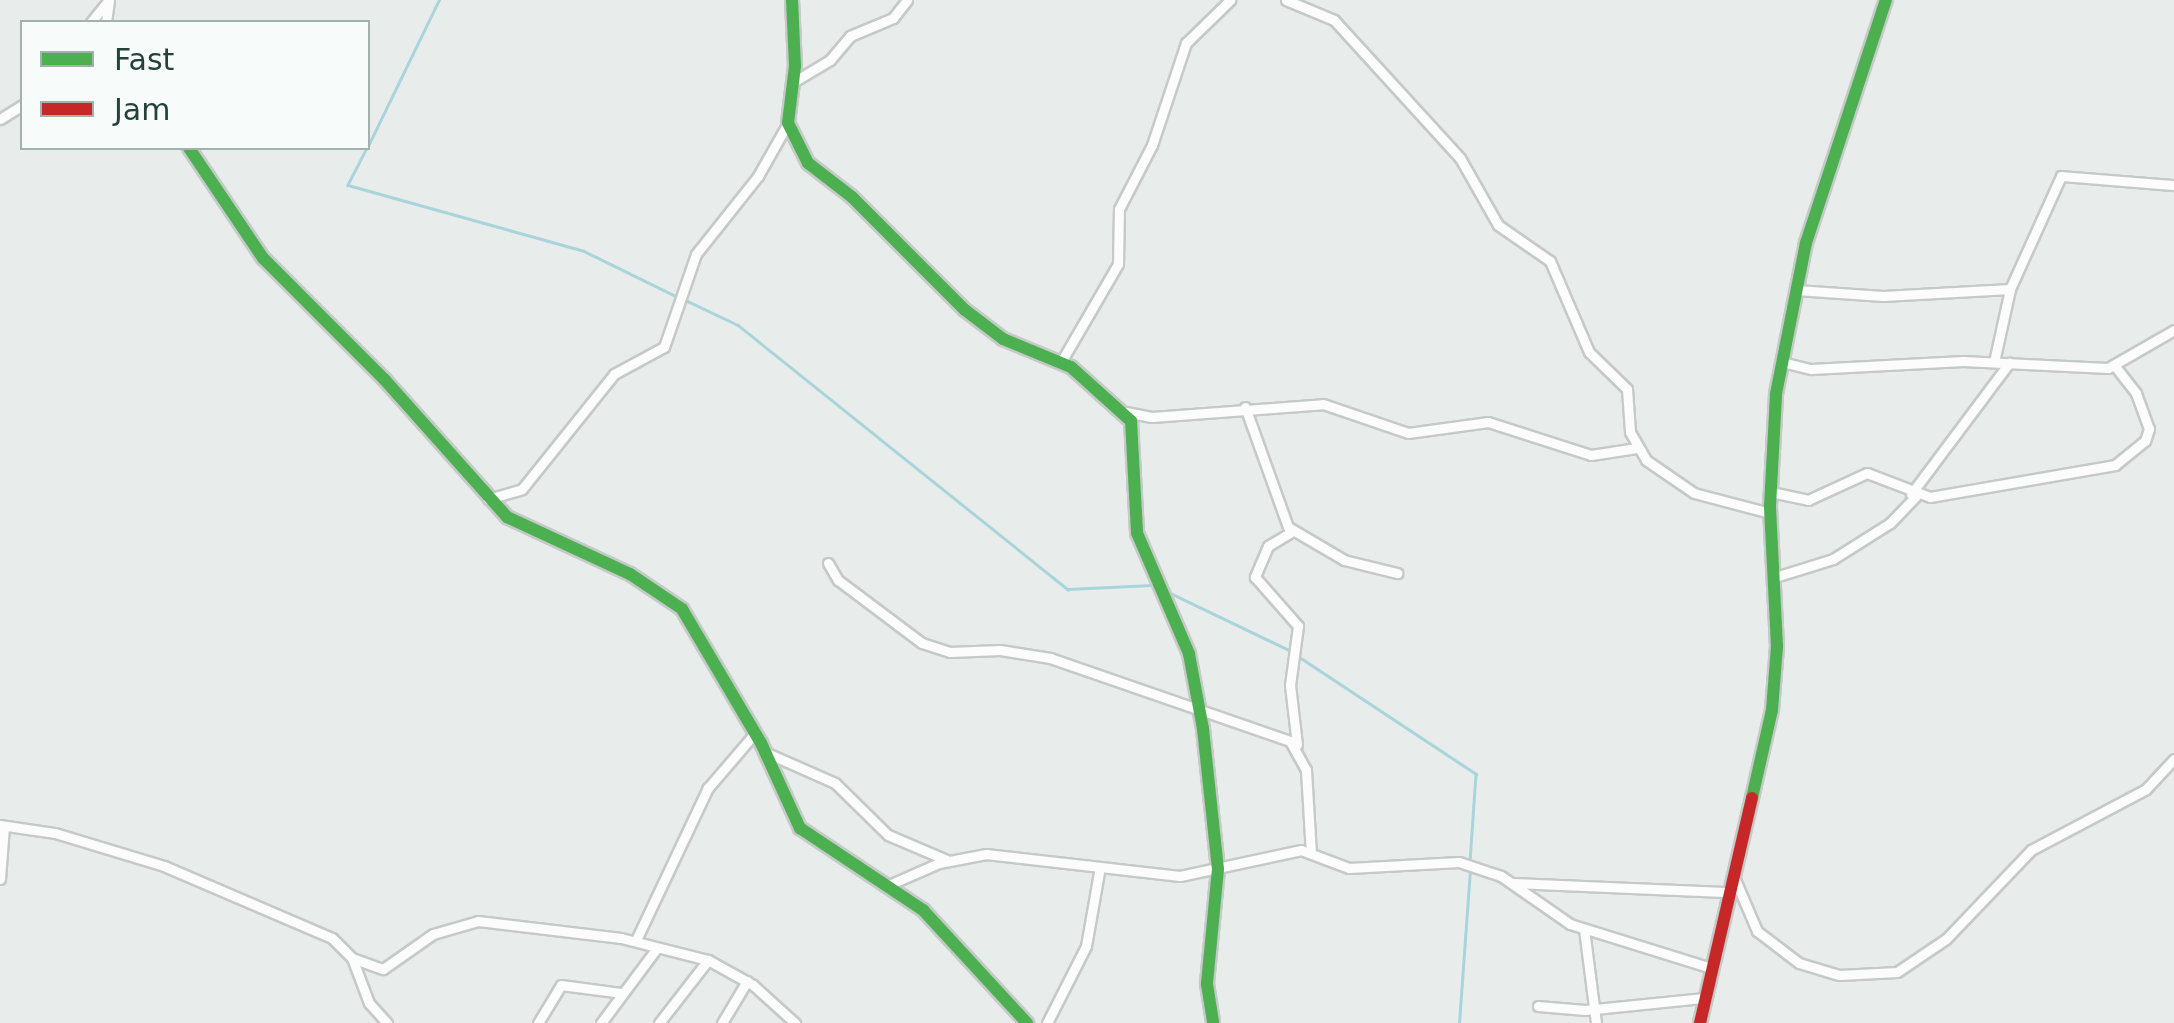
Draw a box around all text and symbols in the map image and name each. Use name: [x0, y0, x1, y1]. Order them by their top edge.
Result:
legend: [20, 20, 370, 150]
text: Fast: [114, 42, 174, 77]
text: Jam: [114, 92, 170, 127]

